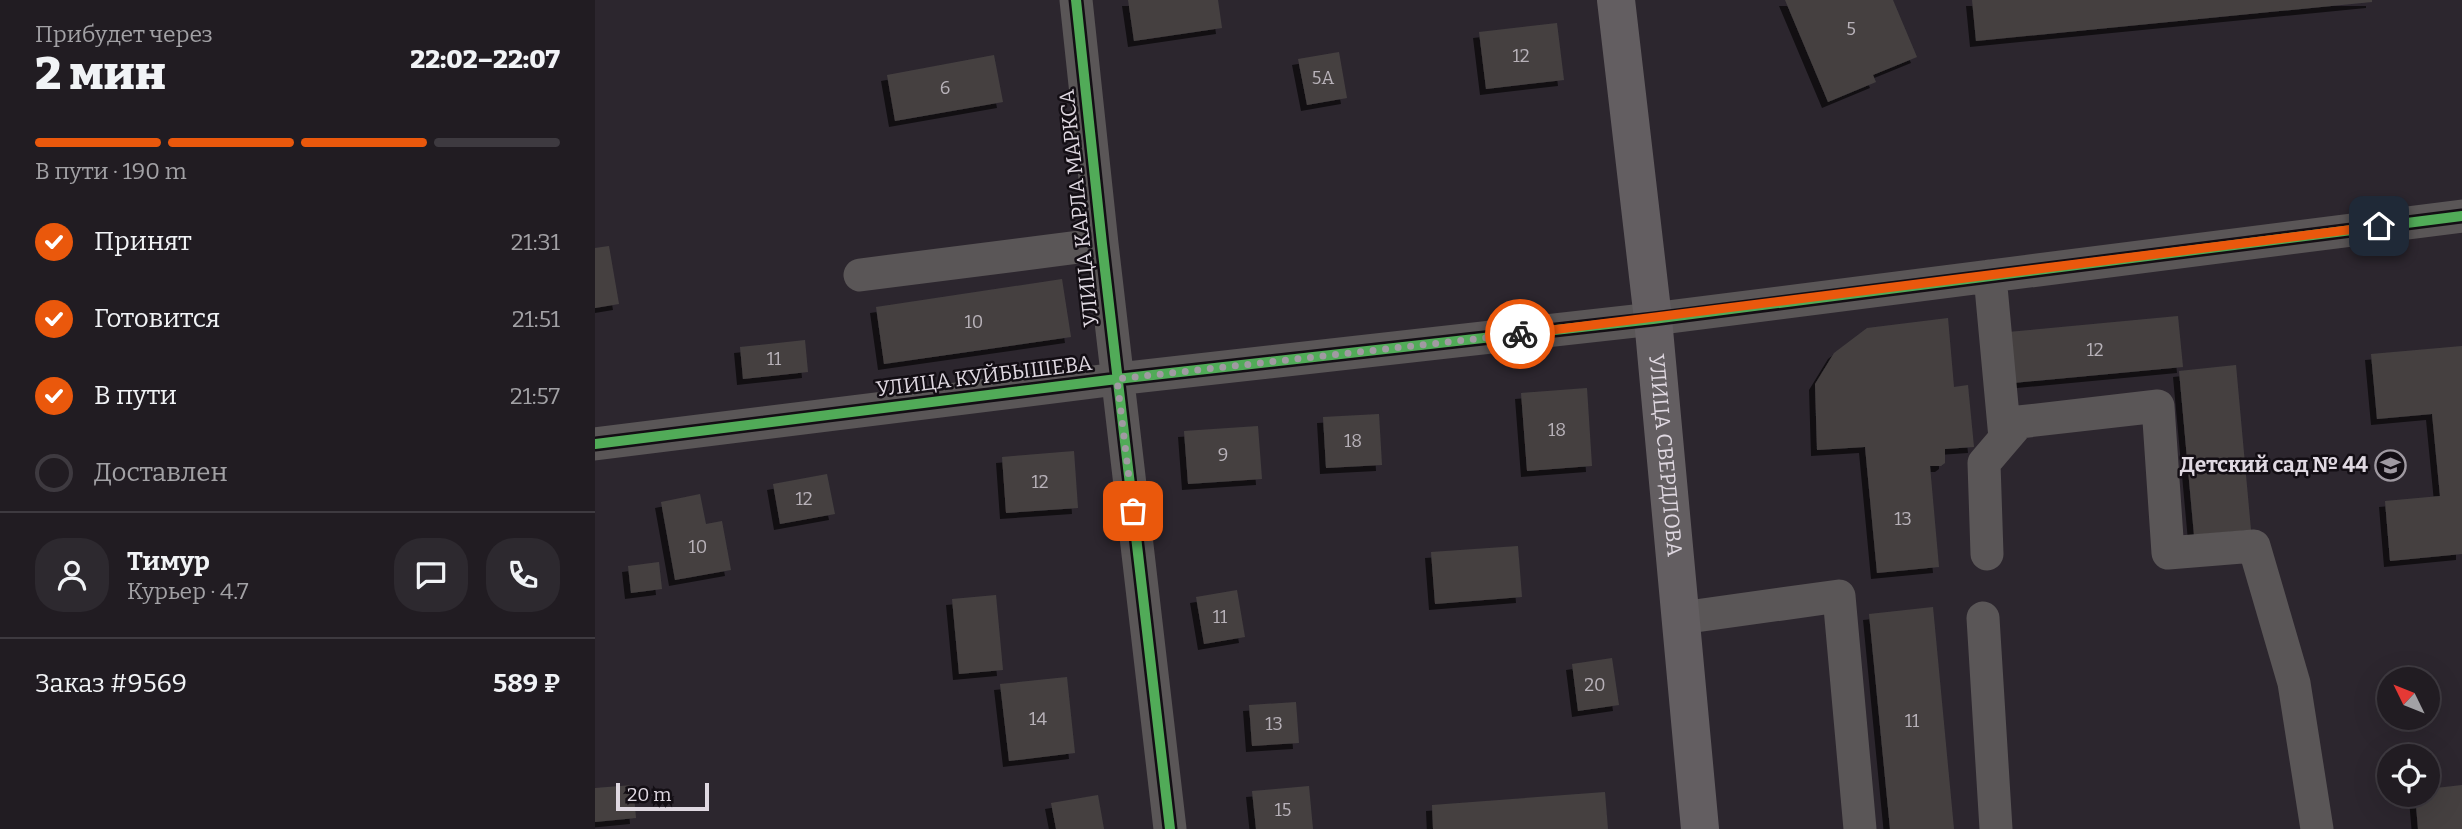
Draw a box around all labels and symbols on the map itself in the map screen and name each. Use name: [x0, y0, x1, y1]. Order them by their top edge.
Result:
house number: 5: [1846, 18, 1856, 40]
house number: 12: [1512, 45, 1530, 67]
house number: 5А: [1312, 67, 1334, 89]
house number: 6: [940, 77, 950, 99]
street label: УЛИЦА КАРЛА МАРКСА: [1054, 88, 1104, 328]
pin: [2349, 196, 2409, 256]
courier: [1485, 299, 1555, 369]
house number: 10: [965, 311, 983, 333]
house number: 12: [2086, 339, 2104, 361]
house number: 11: [767, 348, 782, 370]
street label: УЛИЦА КУЙБЫШЕВА: [874, 350, 1094, 402]
street label: УЛИЦА СВЕРДЛОВА: [1643, 353, 1688, 558]
house number: 18: [1548, 419, 1566, 441]
house number: 18: [1344, 430, 1362, 452]
house number: 9: [1218, 444, 1228, 466]
school or university icon: Детский сад № 44: [2374, 448, 2408, 482]
place label: Детский сад № 44: [2180, 452, 2368, 478]
house number: 12: [1031, 471, 1049, 493]
pin: [1103, 481, 1163, 541]
house number: 12: [795, 488, 813, 510]
house number: 13: [1894, 508, 1912, 530]
house number: 10: [689, 536, 707, 558]
house number: 11: [1213, 606, 1228, 628]
north arrow: [2377, 667, 2439, 730]
house number: 20: [1584, 674, 1606, 696]
house number: 14: [1029, 708, 1047, 730]
house number: 11: [1905, 710, 1920, 732]
house number: 13: [1265, 713, 1283, 735]
scale bar: [616, 780, 709, 812]
house number: 15: [1275, 799, 1291, 821]

